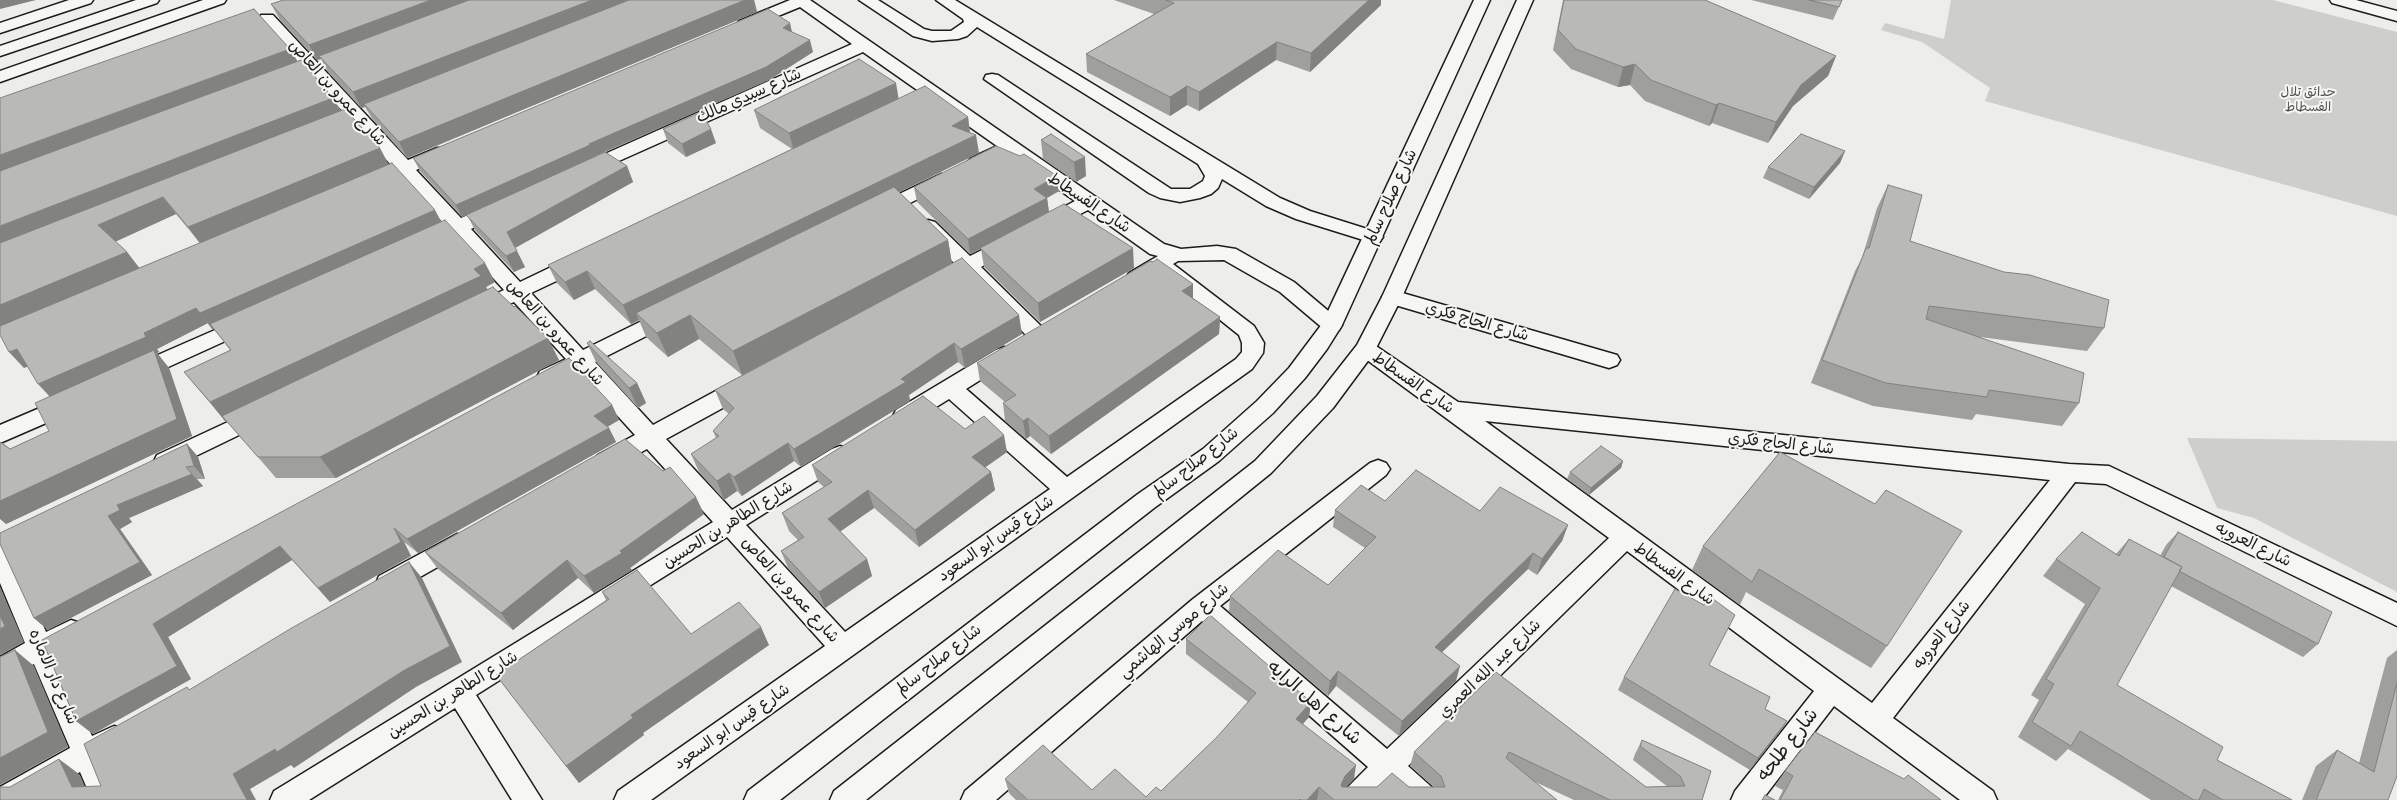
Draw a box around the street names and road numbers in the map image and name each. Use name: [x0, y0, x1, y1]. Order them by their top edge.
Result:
street label: شارع عمرو بن العاص: [284, 36, 390, 150]
street label: شارع سيدي مالك: [694, 64, 804, 128]
street label: شارع صلاح سالم: [1360, 146, 1422, 248]
street label: شارع الفسطاط: [1044, 168, 1134, 238]
street label: شارع عمرو بن العاص: [502, 276, 608, 390]
street label: شارع الحاج فكري: [1423, 298, 1531, 346]
street label: شارع الفسطاط: [1368, 348, 1458, 418]
street label: شارع صلاح سالم: [1149, 424, 1243, 502]
street label: شارع الحاج فكري: [1727, 429, 1835, 459]
street label: شارع الطاهر بن الحسين: [659, 477, 797, 573]
street label: شارع قيس ابو السعود: [934, 492, 1058, 586]
street label: شارع العروبه: [2212, 518, 2294, 572]
street label: شارع عمرو بن العاص: [737, 533, 843, 647]
street label: شارع الفسطاط: [1630, 538, 1718, 610]
street label: شارع موسي الهاشمي: [1115, 579, 1233, 683]
street label: شارع العروبه: [1909, 597, 1975, 673]
street label: شارع عبد الله العمري: [1435, 615, 1545, 723]
street label: شارع صلاح سالم: [892, 621, 986, 699]
street label: شارع دار الاماره: [24, 626, 82, 728]
street label: شارع الطاهر بن الحسين: [384, 647, 522, 743]
street label: شارع اهل الرايه: [1262, 656, 1366, 750]
street label: شارع قيس ابو السعود: [670, 680, 794, 774]
street label: شارع طلحه: [1752, 704, 1824, 786]

